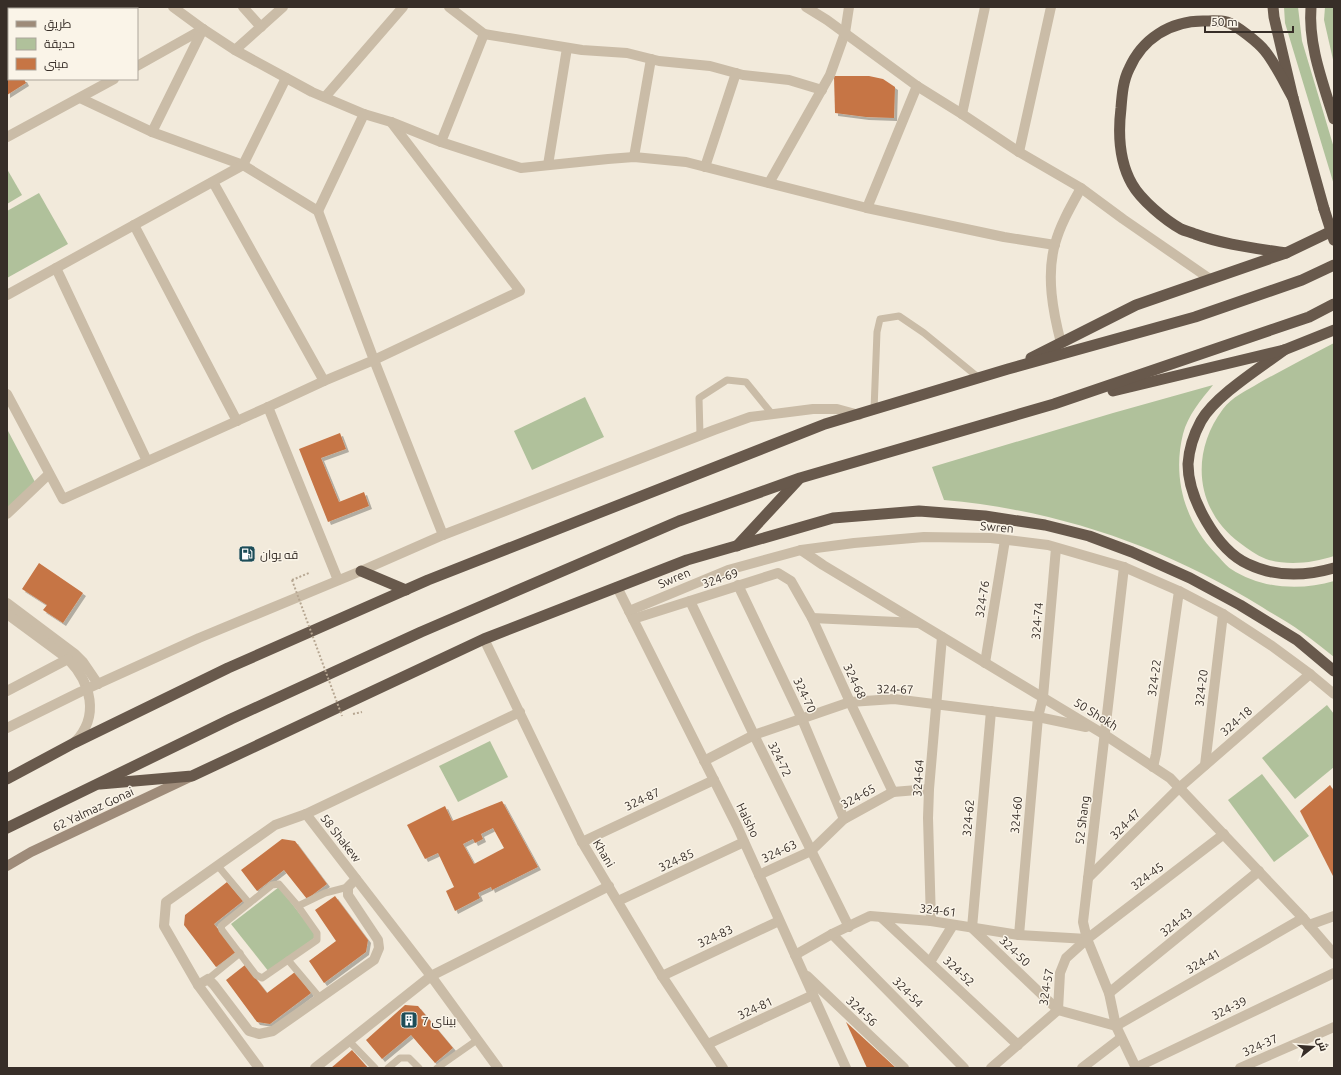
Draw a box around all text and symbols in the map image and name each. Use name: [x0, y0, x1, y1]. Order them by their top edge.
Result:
legend: [8, 8, 138, 80]
scale bar: [1205, 8, 1293, 34]
text: 50 m: [1211, 15, 1238, 28]
text: طريق: [44, 17, 72, 31]
text: حديقة: [44, 37, 75, 51]
text: مبنى: [44, 57, 69, 71]
street label: Swren: [980, 519, 1014, 535]
fuel station icon: قه یوان: [237, 544, 257, 564]
place label: قه یوان: [260, 548, 298, 562]
street label: Swren: [656, 565, 692, 591]
street label: 324-69: [700, 566, 740, 590]
street label: 324-76: [973, 579, 991, 618]
street label: 324-74: [1029, 602, 1045, 640]
street label: 324-22: [1145, 659, 1163, 697]
street label: 324-68: [841, 661, 869, 701]
street label: 324-20: [1192, 668, 1210, 707]
street label: 324-70: [791, 675, 819, 715]
street label: 324-67: [876, 682, 914, 696]
street label: 50 Shokh: [1072, 695, 1120, 733]
street label: 324-18: [1218, 704, 1255, 738]
street label: 324-72: [766, 739, 794, 779]
street label: 324-64: [910, 759, 926, 797]
street label: 324-65: [839, 781, 877, 811]
street label: 62 Yalmaz Gonai: [50, 785, 136, 833]
street label: 324-87: [622, 785, 662, 813]
street label: 52 Shang: [1073, 795, 1091, 845]
street label: 324-60: [1008, 796, 1024, 834]
street label: 324-62: [960, 799, 976, 837]
street label: Halsho: [734, 801, 762, 839]
street label: 324-47: [1107, 806, 1143, 842]
street label: 58 Shakew: [318, 811, 364, 865]
street label: Khani: [591, 837, 617, 869]
street label: 324-63: [759, 837, 799, 865]
street label: 324-85: [656, 846, 696, 874]
street label: 324-45: [1128, 860, 1166, 892]
street label: 324-61: [919, 901, 957, 919]
street label: 324-43: [1157, 905, 1195, 939]
street label: 324-83: [695, 922, 735, 950]
street label: 324-50: [997, 933, 1033, 969]
street label: 324-41: [1184, 946, 1222, 976]
street label: 324-52: [941, 954, 977, 988]
street label: 324-57: [1036, 967, 1056, 1007]
street label: 324-54: [890, 974, 926, 1010]
street label: 324-81: [735, 994, 775, 1022]
street label: 324-56: [844, 994, 880, 1029]
street label: 324-39: [1209, 994, 1249, 1022]
building icon: بيناى 7: [399, 1010, 419, 1030]
place label: بيناى 7: [422, 1014, 456, 1028]
north arrow: [1293, 1027, 1333, 1067]
street label: 324-37: [1240, 1031, 1280, 1059]
text: ش: [1314, 1036, 1330, 1053]

